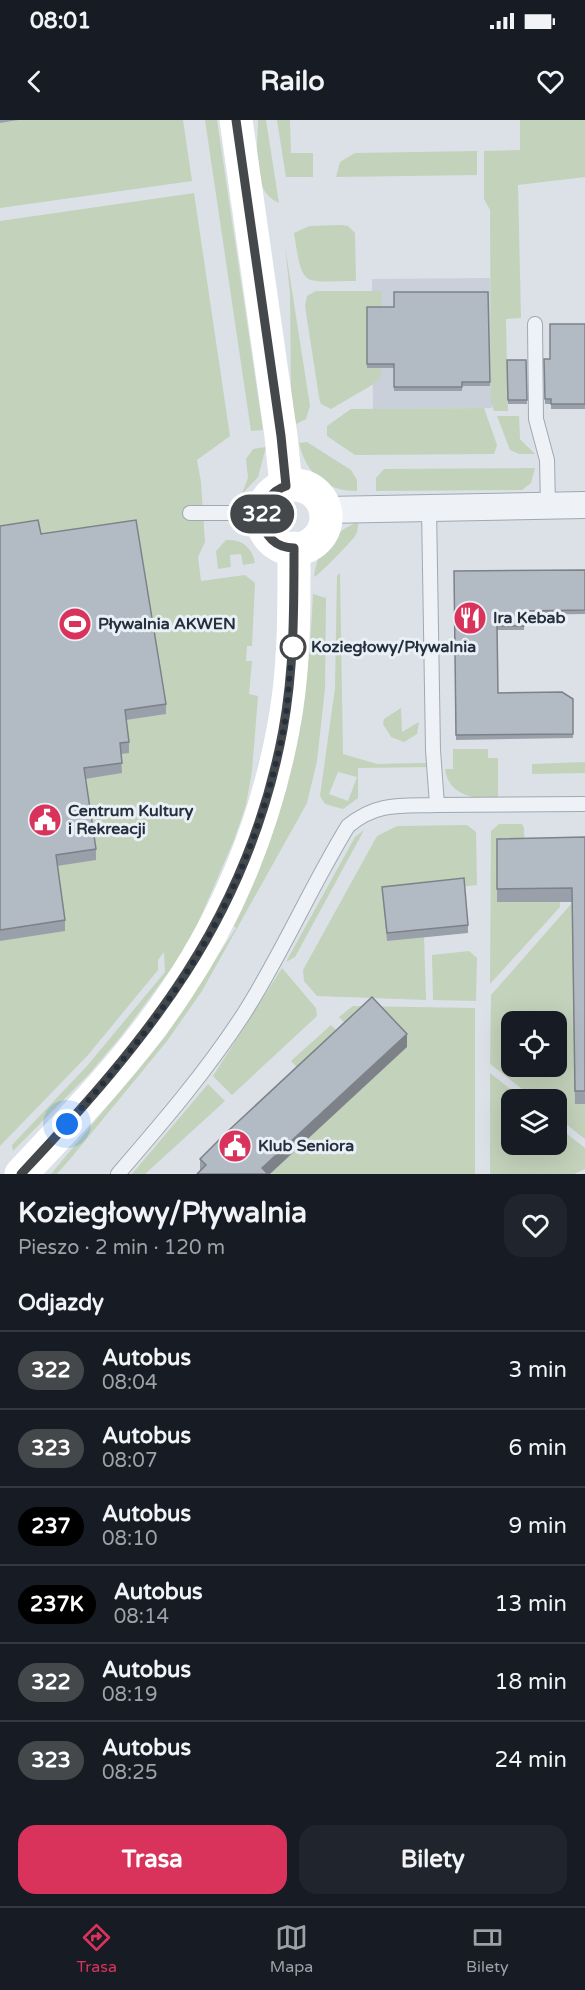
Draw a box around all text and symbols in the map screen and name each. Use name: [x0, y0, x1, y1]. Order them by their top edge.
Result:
text: 08:01: [30, 8, 91, 34]
icon: back: [18, 65, 51, 98]
text: Railo: [260, 65, 325, 98]
icon: heart: [534, 65, 567, 98]
line badge: 322: [228, 494, 296, 534]
text: 322: [242, 502, 282, 527]
restaurant icon: Ira Kebab: [452, 600, 488, 636]
sports icon: Pływalnia AKWEN: [57, 606, 93, 642]
place label: Ira Kebab: [493, 608, 566, 628]
place label: Pływalnia AKWEN: [98, 614, 236, 634]
marker: Koziegłowy/Pływalnia: [280, 634, 306, 660]
place label: Koziegłowy/Pływalnia: [311, 637, 476, 657]
place label: Centrum Kultury i Rekreacji: [68, 801, 194, 839]
public building icon: Centrum Kultury i Rekreacji: [27, 802, 63, 838]
map controls: [501, 1011, 567, 1155]
button: locate: [501, 1011, 567, 1077]
button: layers: [501, 1089, 567, 1155]
your location: [52, 1109, 82, 1139]
public building icon: Klub Seniora: [217, 1128, 253, 1164]
place label: Klub Seniora: [258, 1136, 354, 1156]
button: heart: [504, 1194, 567, 1257]
text: Koziegłowy/Pływalnia: [18, 1196, 307, 1230]
text: Pieszo · 2 min · 120 m: [18, 1236, 225, 1260]
text: Odjazdy: [18, 1290, 104, 1316]
text: Autobus: [102, 1345, 191, 1371]
text: 3 min: [508, 1357, 567, 1383]
text: 322: [31, 1358, 71, 1383]
text: 08:04: [102, 1371, 157, 1395]
text: Autobus: [102, 1423, 191, 1449]
text: 6 min: [508, 1435, 567, 1461]
text: 323: [31, 1436, 71, 1461]
text: 08:07: [102, 1449, 157, 1473]
text: Autobus: [102, 1501, 191, 1527]
text: 9 min: [508, 1513, 567, 1539]
text: 237: [31, 1514, 71, 1539]
text: 08:10: [102, 1527, 157, 1551]
text: Autobus: [114, 1579, 203, 1605]
text: 13 min: [495, 1591, 567, 1617]
text: 237K: [30, 1592, 84, 1617]
text: 08:14: [114, 1605, 169, 1629]
text: Autobus: [102, 1657, 191, 1683]
text: 18 min: [495, 1669, 567, 1695]
text: 322: [31, 1670, 71, 1695]
text: 08:19: [102, 1683, 157, 1707]
text: Autobus: [102, 1735, 191, 1761]
text: 24 min: [495, 1747, 567, 1773]
text: 323: [31, 1748, 71, 1773]
text: 08:25: [102, 1761, 157, 1785]
button: Trasa: [18, 1825, 287, 1894]
button: Bilety: [299, 1825, 567, 1894]
tab: Trasa: [76, 1921, 117, 1977]
tab: Mapa: [270, 1921, 313, 1977]
tab: Bilety: [466, 1921, 509, 1977]

